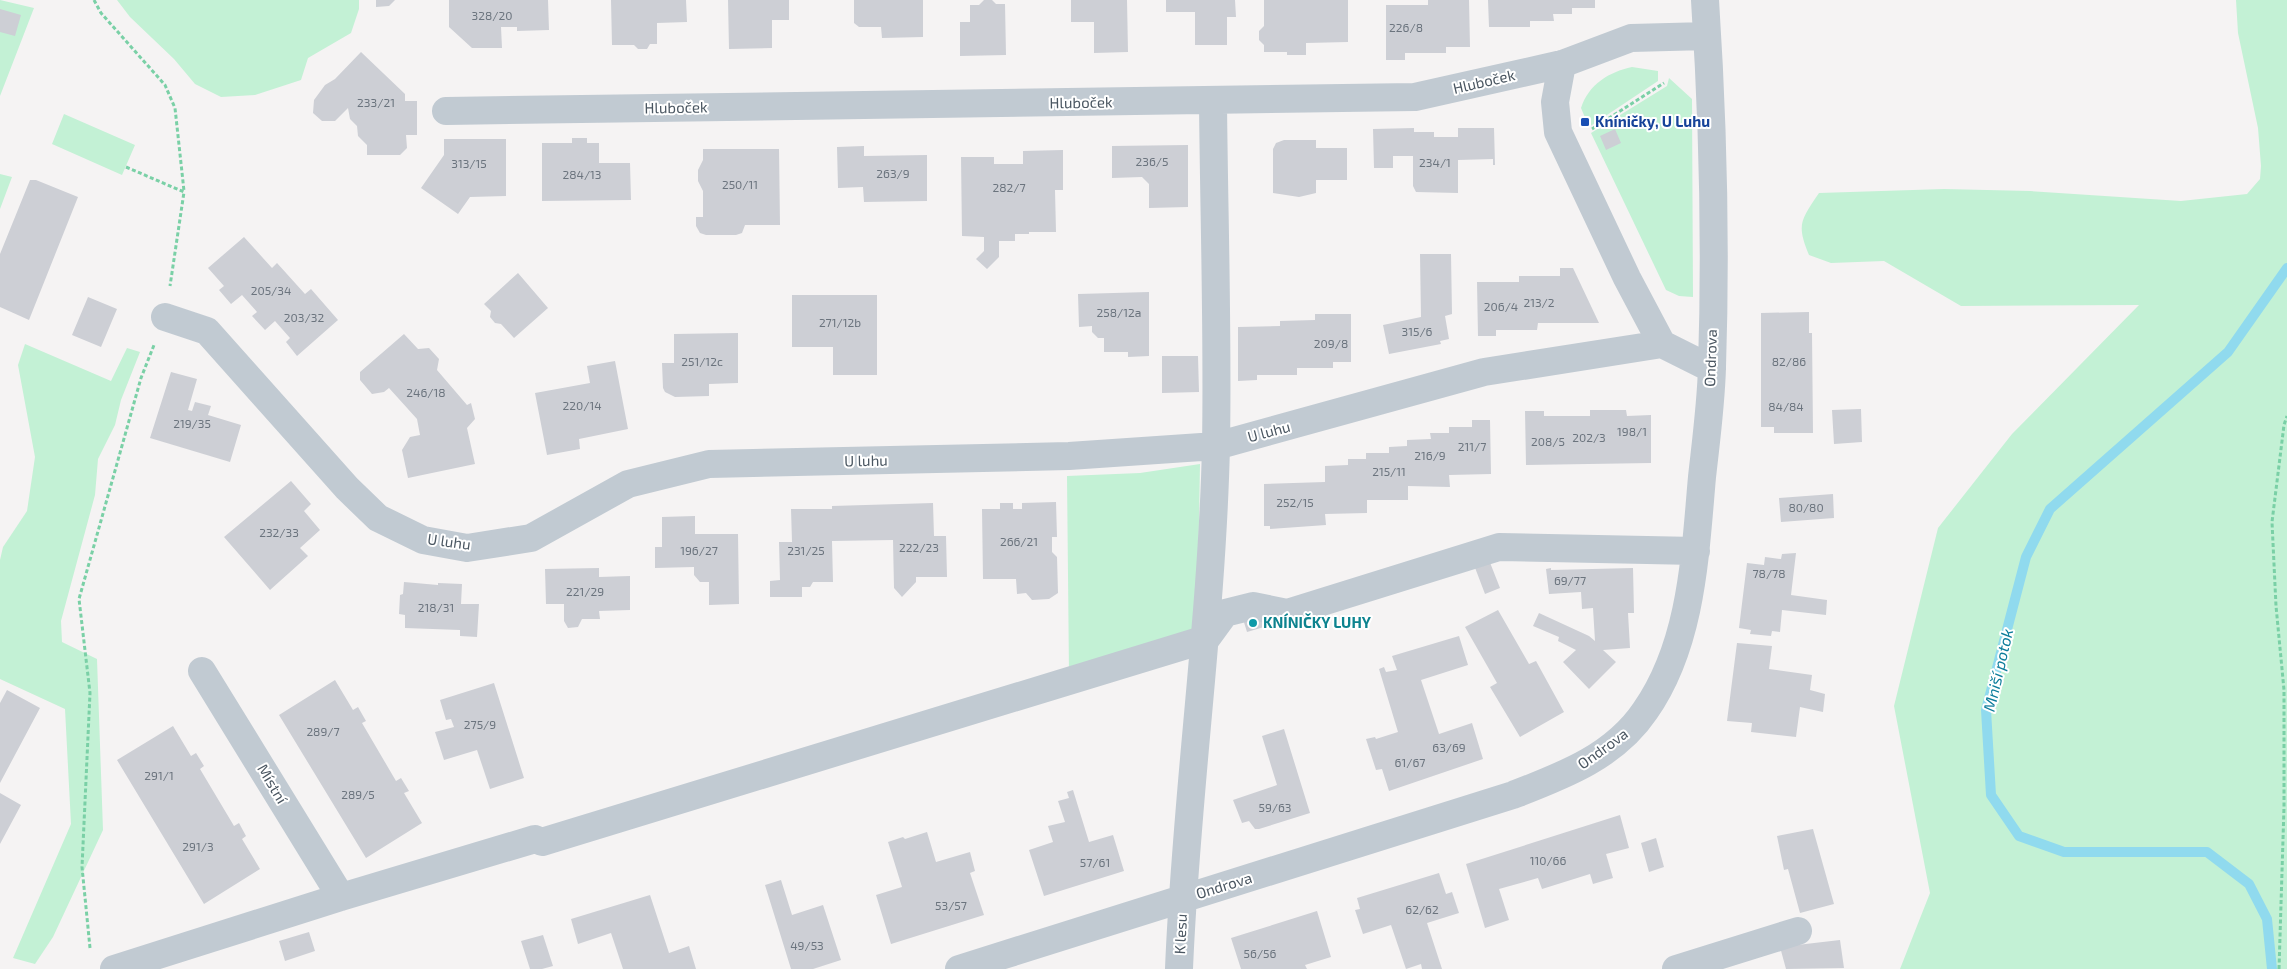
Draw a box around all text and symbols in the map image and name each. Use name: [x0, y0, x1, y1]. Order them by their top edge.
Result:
house number: 328/20: [472, 8, 512, 22]
house number: 226/8: [1389, 20, 1423, 34]
street label: Hluboček: [1451, 65, 1517, 97]
street label: Hluboček: [1049, 92, 1113, 112]
house number: 233/21: [357, 95, 395, 109]
street label: Hluboček: [644, 97, 708, 117]
place label: Kníničky, U Luhu: [1595, 112, 1710, 131]
marker: Kníničky, U Luhu: [1579, 116, 1591, 128]
house number: 236/5: [1136, 154, 1168, 168]
house number: 234/1: [1419, 155, 1451, 169]
house number: 313/15: [451, 156, 487, 170]
house number: 263/9: [876, 166, 910, 180]
house number: 284/13: [562, 167, 602, 181]
house number: 250/11: [722, 177, 758, 191]
house number: 282/7: [992, 180, 1026, 194]
house number: 205/34: [251, 283, 291, 297]
house number: 213/2: [1523, 295, 1555, 309]
house number: 206/4: [1484, 299, 1518, 313]
house number: 258/12a: [1097, 305, 1141, 319]
house number: 203/32: [284, 310, 324, 324]
house number: 271/12b: [819, 315, 861, 329]
house number: 315/6: [1402, 324, 1433, 338]
street label: Ondrova: [1700, 329, 1720, 387]
house number: 209/8: [1314, 336, 1348, 350]
house number: 251/12c: [681, 354, 723, 368]
house number: 82/86: [1772, 354, 1806, 368]
house number: 246/18: [406, 385, 446, 399]
house number: 220/14: [562, 398, 602, 412]
house number: 84/84: [1768, 399, 1804, 413]
house number: 219/35: [173, 416, 211, 430]
street label: U luhu: [1245, 417, 1292, 445]
house number: 198/1: [1617, 424, 1647, 438]
house number: 202/3: [1572, 430, 1606, 444]
house number: 208/5: [1531, 434, 1565, 448]
house number: 211/7: [1458, 439, 1486, 453]
house number: 216/9: [1414, 448, 1446, 462]
street label: U luhu: [844, 451, 888, 469]
house number: 215/11: [1372, 464, 1406, 478]
house number: 252/15: [1276, 495, 1314, 509]
house number: 80/80: [1788, 500, 1824, 514]
house number: 232/33: [259, 525, 299, 539]
street label: U luhu: [426, 529, 472, 553]
house number: 266/21: [1000, 534, 1038, 548]
house number: 222/23: [899, 540, 939, 554]
house number: 196/27: [680, 543, 718, 557]
house number: 231/25: [787, 543, 825, 557]
house number: 78/78: [1752, 566, 1786, 580]
house number: 69/77: [1554, 573, 1586, 587]
house number: 221/29: [566, 584, 604, 598]
house number: 218/31: [418, 600, 454, 614]
place label: KNÍNIČKY LUHY: [1263, 613, 1372, 631]
marker: KNÍNIČKY LUHY: [1247, 617, 1259, 629]
water label: Mniší potok: [1979, 627, 2016, 713]
house number: 275/9: [464, 717, 496, 731]
house number: 289/7: [306, 724, 340, 738]
street label: Ondrova: [1574, 724, 1631, 772]
house number: 63/69: [1432, 740, 1466, 754]
house number: 61/67: [1395, 755, 1425, 769]
street label: Místní: [254, 761, 292, 807]
house number: 291/1: [144, 768, 174, 782]
house number: 289/5: [341, 787, 375, 801]
house number: 59/63: [1258, 800, 1292, 814]
house number: 291/3: [182, 839, 214, 853]
house number: 110/66: [1530, 853, 1566, 867]
house number: 57/61: [1080, 855, 1110, 869]
street label: Ondrova: [1193, 868, 1254, 902]
house number: 53/57: [935, 898, 967, 912]
house number: 62/62: [1405, 902, 1439, 916]
street label: K lesu: [1170, 913, 1190, 955]
house number: 49/53: [790, 938, 824, 952]
house number: 56/56: [1244, 946, 1277, 960]

